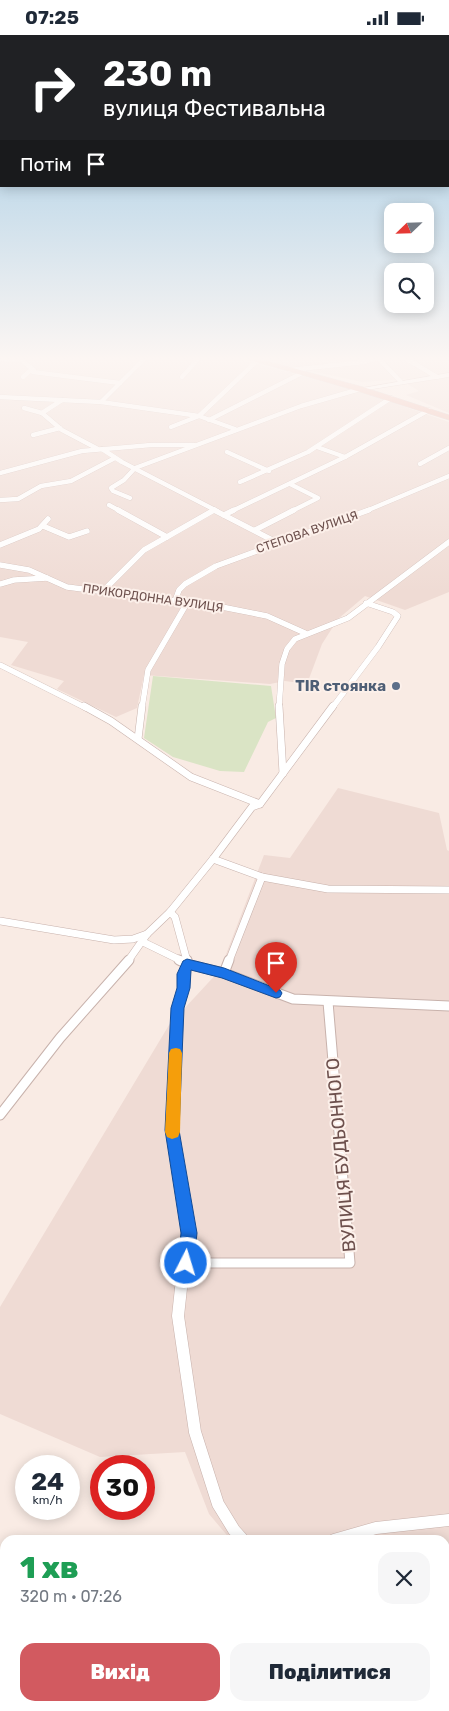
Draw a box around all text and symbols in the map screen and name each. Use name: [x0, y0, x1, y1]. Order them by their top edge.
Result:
text: 07:25: [25, 6, 79, 29]
text: 230 m: [103, 53, 212, 95]
icon: right: [20, 55, 85, 120]
text: вулиця Фестивальна: [103, 95, 326, 122]
icon: arrive: [82, 150, 110, 178]
text: Потім: [20, 153, 72, 176]
north arrow: [384, 203, 434, 253]
map controls: [384, 203, 434, 313]
button: search: [384, 263, 434, 313]
street label: СТЕПОВА ВУЛИЦЯ: [254, 508, 360, 556]
street label: ПРИКОРДОННА ВУЛИЦЯ: [82, 581, 224, 615]
place label: TIR стоянка: [295, 677, 386, 695]
marker: TIR стоянка: [390, 680, 402, 692]
pin: [255, 942, 297, 993]
icon: arrive: [262, 949, 290, 977]
street label: ВУЛИЦЯ БУДЬОННОГО: [322, 1057, 360, 1253]
position arrow: [159, 1236, 211, 1288]
speed limit sign: 30: [90, 1455, 155, 1520]
text: 24: [31, 1467, 64, 1496]
text: km/h: [33, 1493, 62, 1507]
text: 1 хв: [20, 1550, 79, 1586]
button: close: [378, 1552, 430, 1604]
text: 320 m · 07:26: [20, 1587, 122, 1606]
button: Вихід: [20, 1643, 220, 1701]
button: Поділитися: [230, 1643, 430, 1701]

